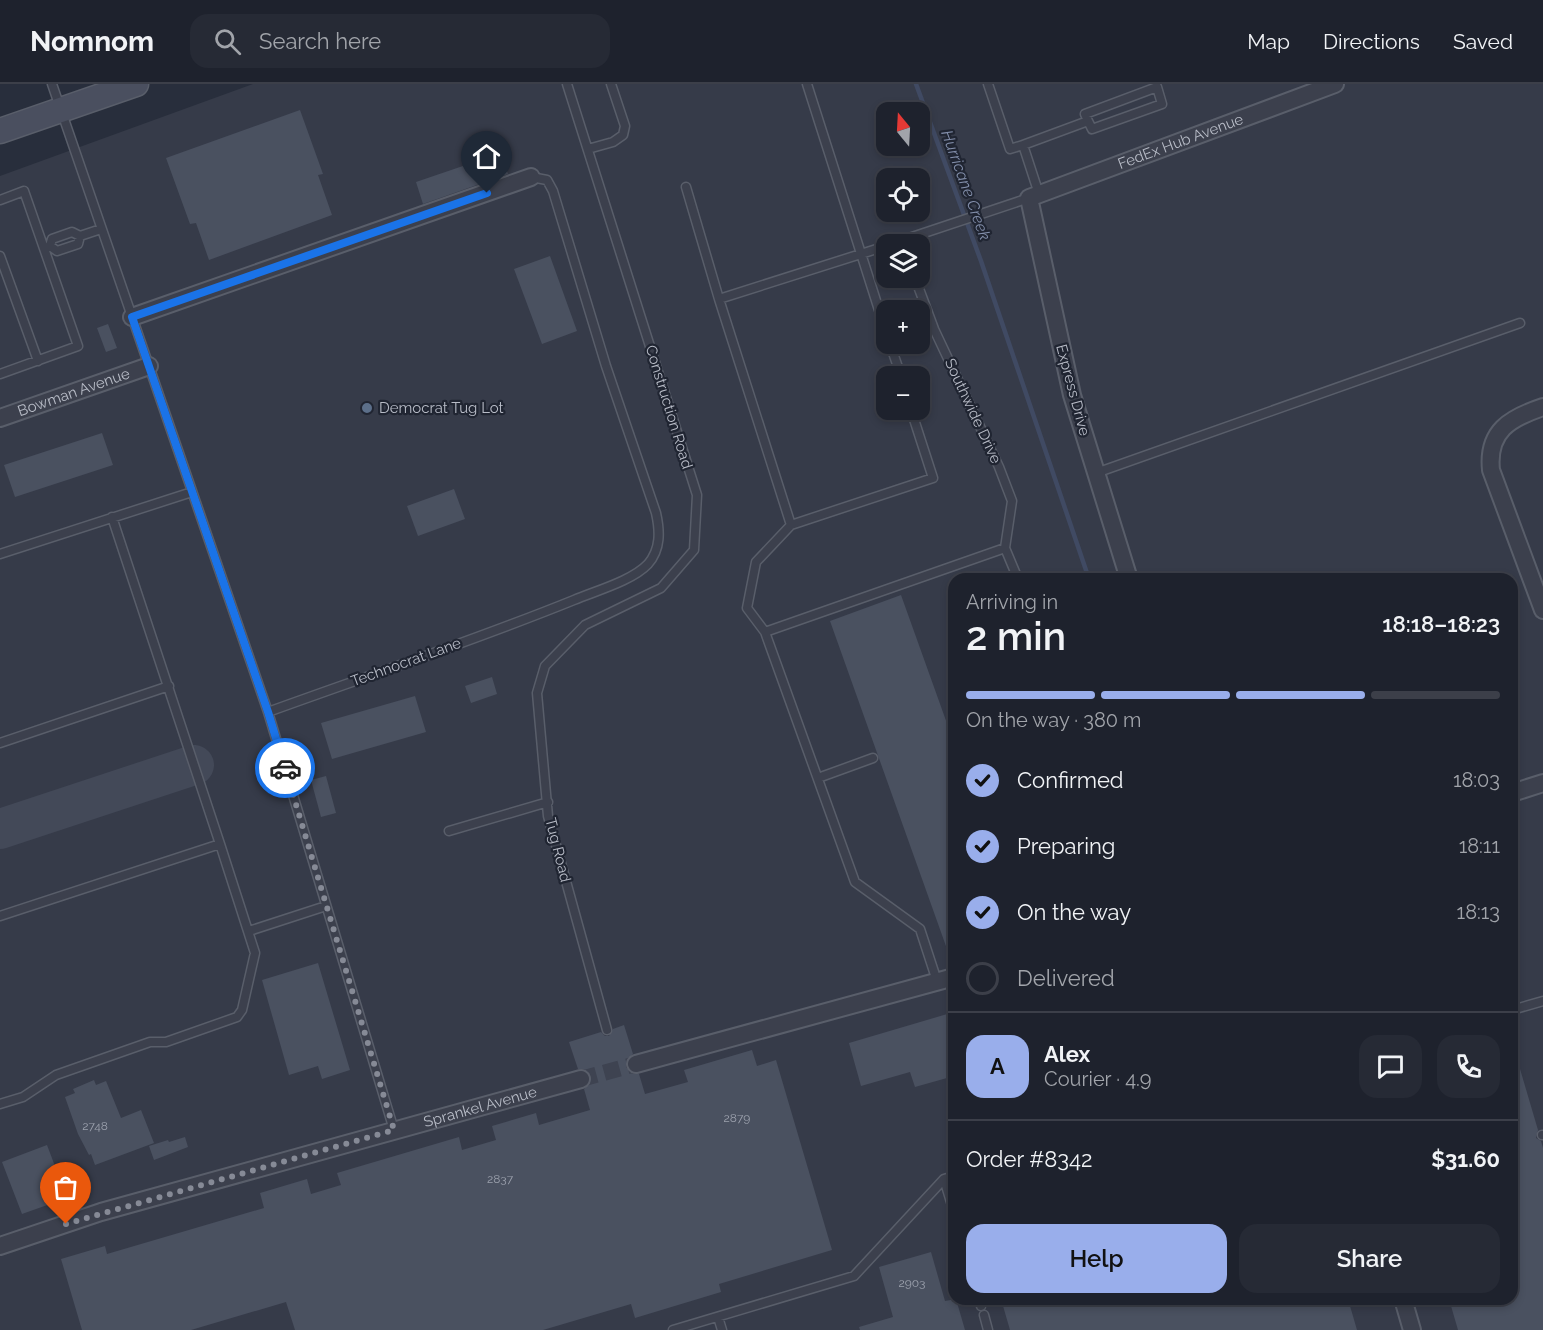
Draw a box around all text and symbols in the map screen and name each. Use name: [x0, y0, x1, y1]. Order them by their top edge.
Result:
search box: [190, 14, 610, 68]
text: Nomnom: [30, 25, 154, 58]
icon: search: [211, 25, 244, 58]
text: Search here: [259, 28, 381, 54]
text: Map: [1247, 29, 1290, 54]
text: Directions: [1323, 29, 1420, 54]
text: Saved: [1453, 29, 1513, 54]
north arrow: [876, 102, 930, 156]
map controls: [876, 102, 930, 420]
street label: FedEx Hub Avenue: [1115, 110, 1246, 173]
water label: Hurricane Creek: [937, 127, 995, 243]
pin: [461, 131, 512, 193]
icon: home: [470, 140, 503, 173]
button: locate: [876, 168, 930, 222]
button: layers: [876, 234, 930, 288]
button: +: [876, 300, 930, 354]
street label: Express Drive: [1052, 342, 1094, 438]
street label: Construction Road: [642, 343, 696, 471]
street label: Southwide Drive: [941, 356, 1005, 467]
street label: Bowman Avenue: [15, 364, 132, 420]
button: −: [876, 366, 930, 420]
place label: Democrat Tug Lot: [379, 399, 504, 417]
marker: Democrat Tug Lot: [360, 401, 374, 415]
text: Arriving in: [966, 590, 1058, 614]
text: 18:18–18:23: [1382, 611, 1500, 637]
text: 2 min: [966, 613, 1066, 659]
street label: Technocrat Lane: [348, 634, 464, 690]
text: On the way · 380 m: [966, 708, 1141, 732]
courier: [255, 738, 315, 798]
icon: car: [269, 752, 302, 785]
icon: check: [966, 764, 999, 797]
text: Confirmed: [1017, 767, 1124, 793]
text: 18:03: [1453, 768, 1500, 792]
street label: Tug Road: [541, 816, 575, 884]
icon: check: [966, 830, 999, 863]
text: Preparing: [1017, 833, 1115, 859]
text: 18:11: [1459, 834, 1500, 858]
icon: check: [966, 896, 999, 929]
text: On the way: [1017, 899, 1131, 925]
text: 18:13: [1457, 900, 1500, 924]
text: Delivered: [1017, 965, 1115, 991]
button: chat: [1359, 1035, 1422, 1098]
button: phone: [1437, 1035, 1500, 1098]
text: Alex: [1044, 1041, 1090, 1067]
text: A: [990, 1053, 1005, 1079]
text: Courier · 4.9: [1044, 1067, 1152, 1091]
street label: Sprankel Avenue: [422, 1083, 539, 1131]
house number: 2879: [724, 1111, 750, 1125]
house number: 2748: [82, 1119, 108, 1133]
text: Order #8342: [966, 1146, 1093, 1172]
text: $31.60: [1431, 1146, 1500, 1172]
pin: [40, 1162, 91, 1224]
icon: bag: [49, 1171, 82, 1204]
house number: 2837: [487, 1172, 514, 1186]
button: Help: [966, 1224, 1227, 1293]
button: Share: [1239, 1224, 1500, 1293]
house number: 2903: [898, 1276, 926, 1290]

